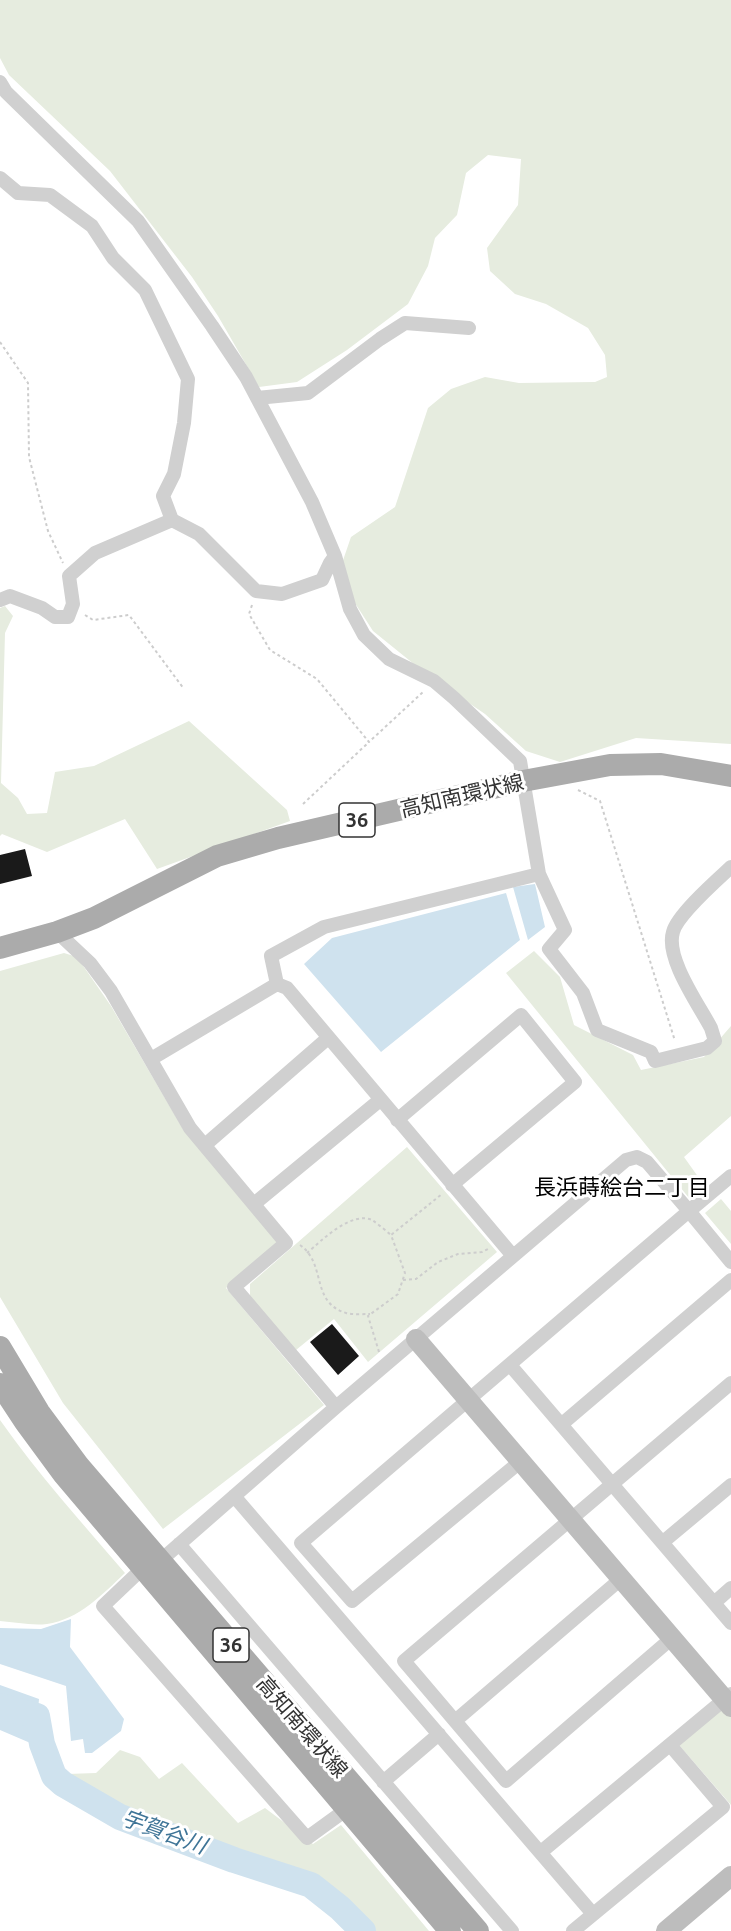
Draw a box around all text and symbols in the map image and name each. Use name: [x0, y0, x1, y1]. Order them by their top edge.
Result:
street label: 高知南環状線: [398, 770, 526, 822]
road number: 36: [339, 803, 375, 837]
district label: 長浜蒔絵台二丁目: [534, 1175, 710, 1201]
road number: 36: [213, 1628, 249, 1662]
street label: 高知南環状線: [251, 1671, 353, 1783]
water label: 宇賀谷川: [118, 1805, 210, 1859]

